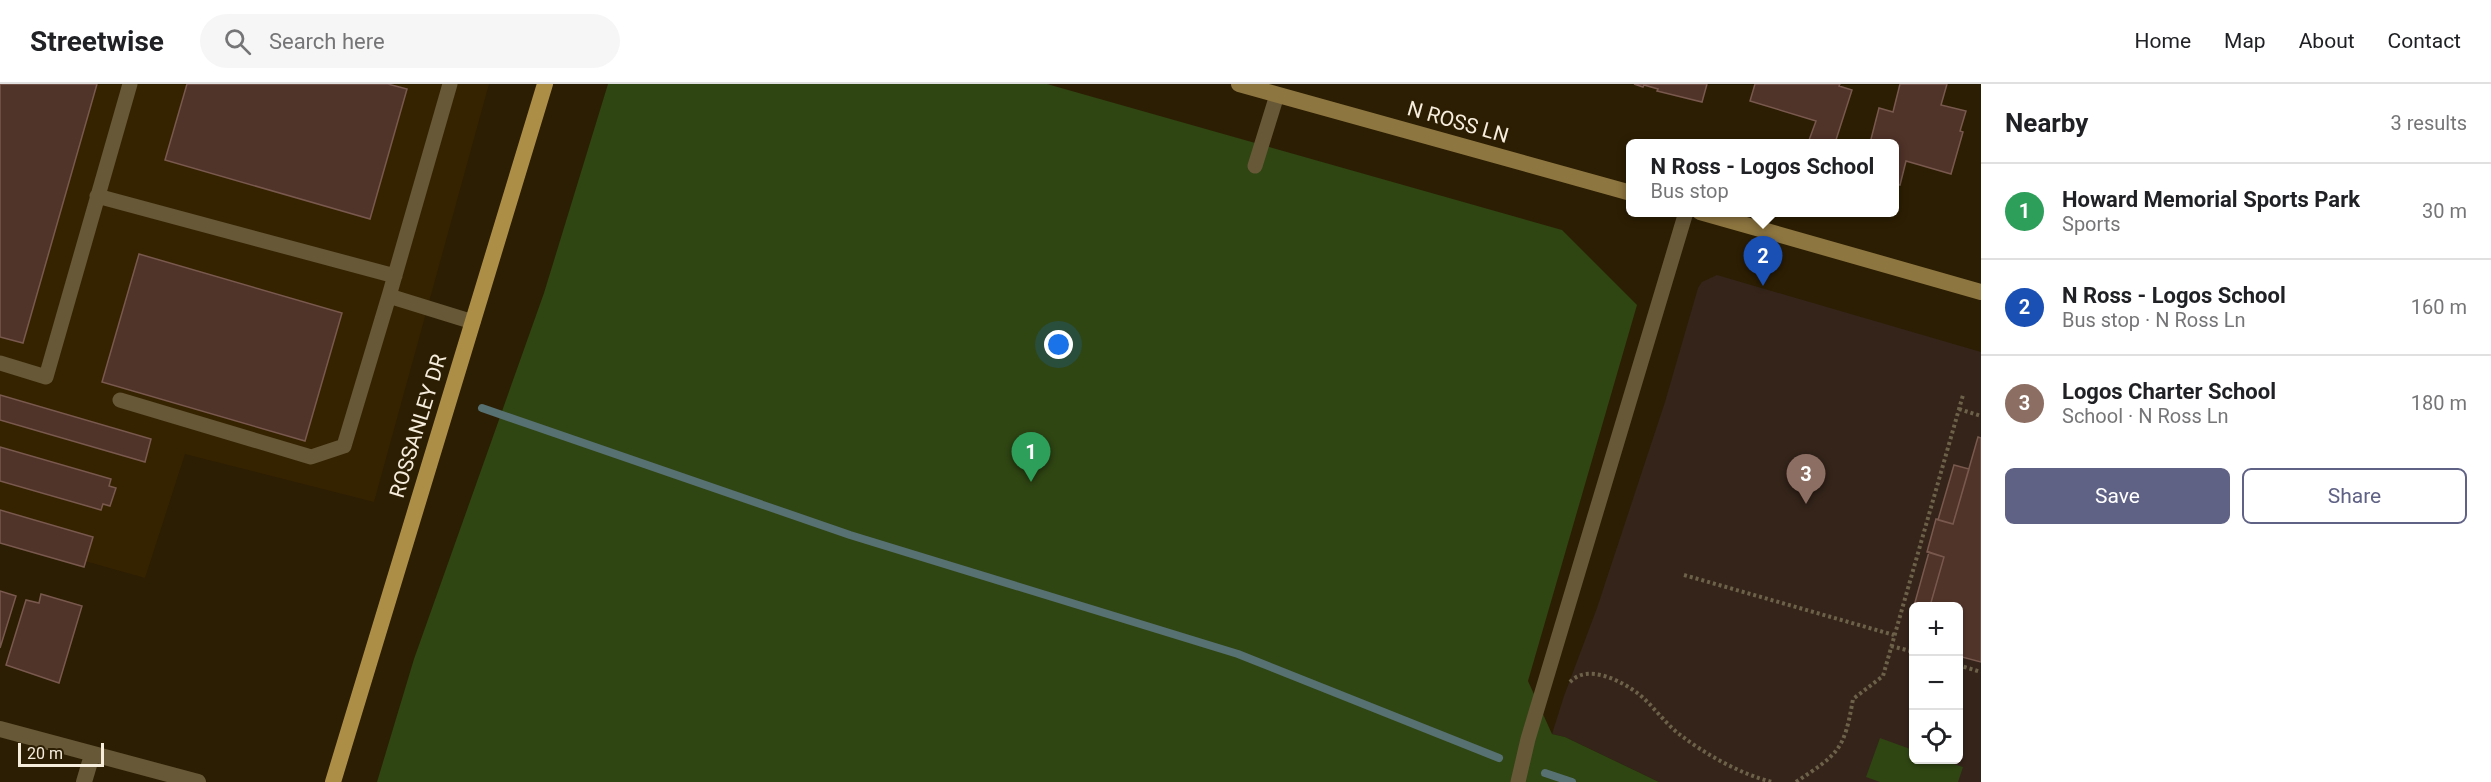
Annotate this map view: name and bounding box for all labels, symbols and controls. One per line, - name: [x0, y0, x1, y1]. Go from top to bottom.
- search box: [200, 14, 620, 68]
- text: Streetwise: [30, 25, 164, 58]
- icon: search: [221, 25, 254, 58]
- text: Search here: [269, 29, 385, 54]
- text: Home: [2135, 29, 2191, 53]
- text: Map: [2224, 29, 2266, 53]
- text: About: [2299, 29, 2355, 53]
- text: Contact: [2388, 29, 2461, 53]
- street label: N ROSS LN: [1405, 96, 1511, 148]
- text: Nearby: [2005, 108, 2088, 138]
- text: 3 results: [2391, 111, 2467, 135]
- popup: [1626, 139, 1899, 217]
- text: N Ross - Logos School: [1651, 154, 1874, 179]
- text: Bus stop: [1651, 179, 1729, 203]
- text: Howard Memorial Sports Park: [2062, 187, 2360, 212]
- text: 1: [2019, 199, 2030, 223]
- text: 30 m: [2422, 199, 2467, 223]
- text: Sports: [2062, 212, 2121, 236]
- pin: 2: [1744, 236, 1782, 286]
- text: N Ross - Logos School: [2062, 283, 2286, 308]
- text: 2: [2019, 295, 2030, 319]
- text: 160 m: [2411, 295, 2467, 319]
- text: Bus stop · N Ross Ln: [2062, 308, 2246, 332]
- your location: [1044, 330, 1073, 359]
- street label: ROSSANLEY DR: [385, 351, 451, 501]
- text: Logos Charter School: [2062, 379, 2276, 404]
- text: 3: [2019, 391, 2030, 415]
- text: 180 m: [2411, 391, 2467, 415]
- text: School · N Ross Ln: [2062, 404, 2229, 428]
- pin: 1: [1012, 432, 1050, 482]
- pin: 3: [1786, 454, 1826, 504]
- button: Save: [2005, 468, 2230, 524]
- button: Share: [2242, 468, 2467, 524]
- map controls: [1909, 602, 1963, 764]
- button: +: [1909, 602, 1963, 656]
- button: −: [1909, 656, 1963, 710]
- button: locate: [1909, 710, 1963, 764]
- scale bar: [18, 740, 104, 768]
- text: 20 m: [27, 744, 63, 763]

